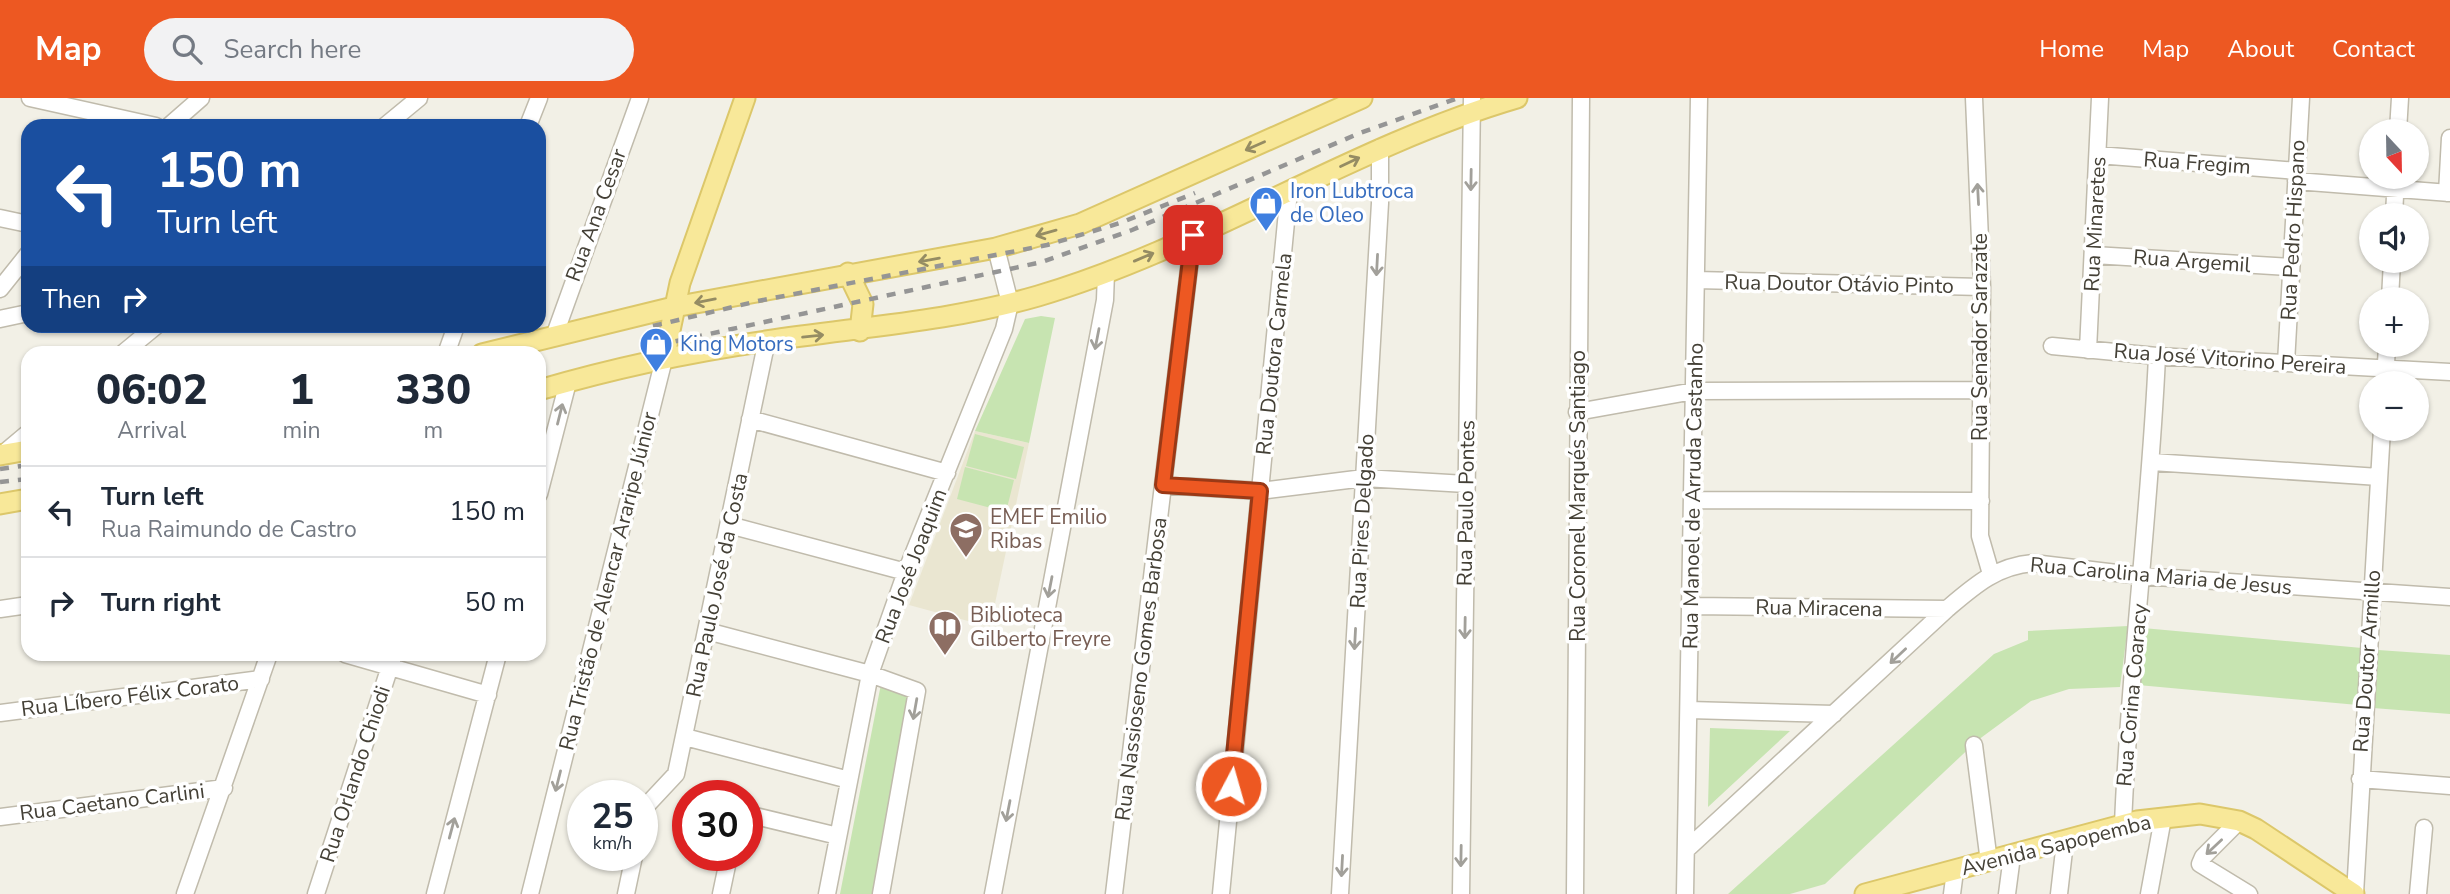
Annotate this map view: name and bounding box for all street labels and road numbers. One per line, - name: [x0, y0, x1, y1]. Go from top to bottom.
- street label: Rua Pedro Hispano: [2274, 139, 2312, 321]
- street label: Rua Ana Cesar: [559, 144, 633, 285]
- street label: Rua Fregim: [2142, 145, 2252, 181]
- street label: Rua Minaretes: [2077, 156, 2113, 292]
- street label: Rua Senador Sarazate: [1966, 233, 1994, 441]
- street label: Rua Argemil: [2132, 243, 2252, 279]
- street label: Rua Doutora Carmela: [1249, 251, 1299, 457]
- street label: Rua Doutor Otávio Pinto: [1724, 268, 1954, 300]
- street label: Rua José Vitorino Pereira: [2113, 337, 2347, 381]
- street label: Rua Manoel de Arruda Castanho: [1676, 343, 1710, 649]
- street label: Rua Coronel Marqués Santiago: [1564, 350, 1592, 642]
- street label: Rua Tristão de Alencar Araripe Júnior: [552, 408, 664, 753]
- street label: Rua Paulo Pontes: [1451, 420, 1481, 586]
- street label: Rua Pires Delgado: [1343, 433, 1381, 609]
- street label: Rua Paulo José da Costa: [680, 470, 754, 700]
- street label: Rua José Joaquim: [869, 484, 953, 648]
- street label: Rua Nassioseno Gomes Barbosa: [1108, 516, 1174, 822]
- street label: Rua Carolina Maria de Jesus: [2029, 551, 2293, 601]
- street label: Rua Doutor Armillo: [2347, 569, 2387, 753]
- street label: Rua Miracena: [1755, 593, 1883, 623]
- street label: Rua Corina Coaracy: [2110, 602, 2154, 788]
- street label: Rua Líbero Félix Corato: [20, 669, 240, 723]
- street label: Rua Orlando Chiodi: [313, 682, 397, 866]
- street label: Rua Caetano Carlini: [18, 777, 206, 827]
- street label: Avenida Sapopemba: [1958, 808, 2154, 882]

